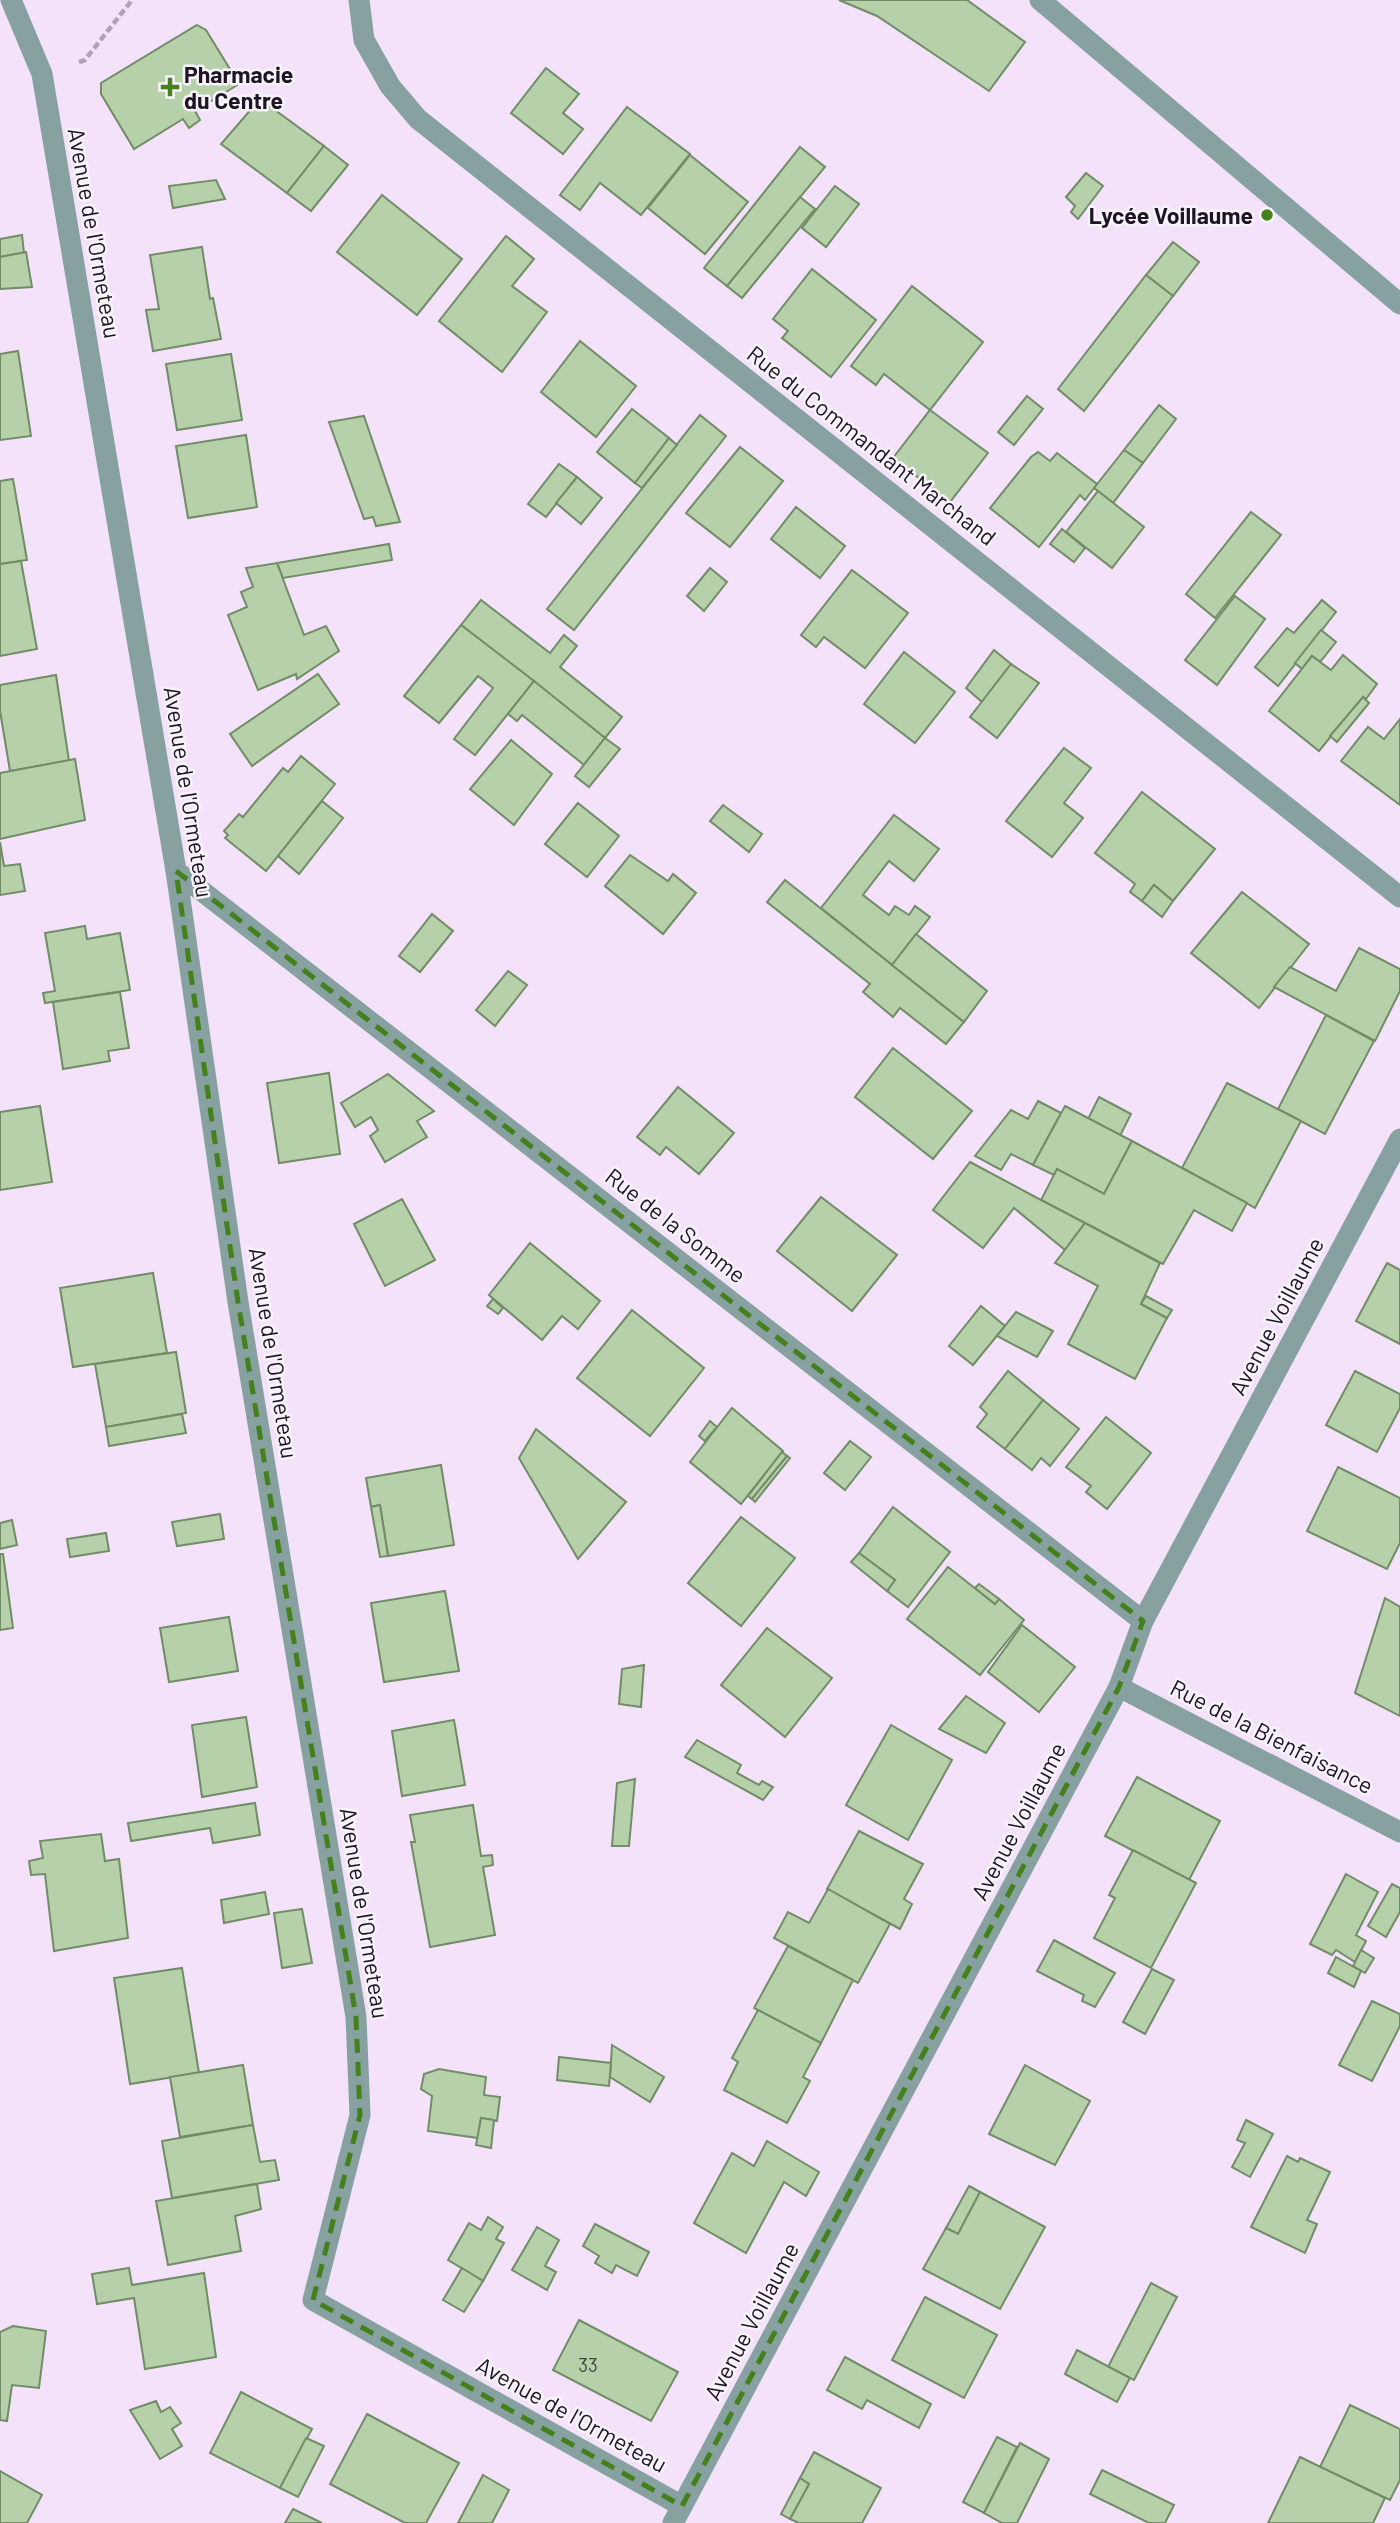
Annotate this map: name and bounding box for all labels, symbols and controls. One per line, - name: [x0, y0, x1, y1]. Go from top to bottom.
- place label: Pharmacie du Centre: [184, 60, 293, 114]
- marker: Pharmacie du Centre: [162, 79, 178, 95]
- street label: Avenue de l'Ormeteau: [63, 126, 127, 340]
- place label: Lycée Voillaume: [1089, 201, 1253, 229]
- marker: Lycée Voillaume: [1259, 207, 1275, 223]
- street label: Rue du Commandant Marchand: [742, 339, 1002, 551]
- street label: Avenue de l'Ormeteau: [158, 684, 220, 900]
- street label: Rue de la Somme: [600, 1162, 752, 1288]
- street label: Avenue Voillaume: [1223, 1232, 1329, 1400]
- street label: Avenue de l'Ormeteau: [243, 1245, 305, 1461]
- street label: Rue de la Bienfaisance: [1166, 1673, 1378, 1799]
- street label: Avenue Voillaume: [965, 1737, 1071, 1905]
- street label: Avenue de l'Ormeteau: [334, 1805, 396, 2021]
- street label: Avenue Voillaume: [698, 2237, 804, 2405]
- street label: Avenue de l'Ormeteau: [472, 2350, 672, 2478]
- house number: 33: [578, 2353, 598, 2376]

